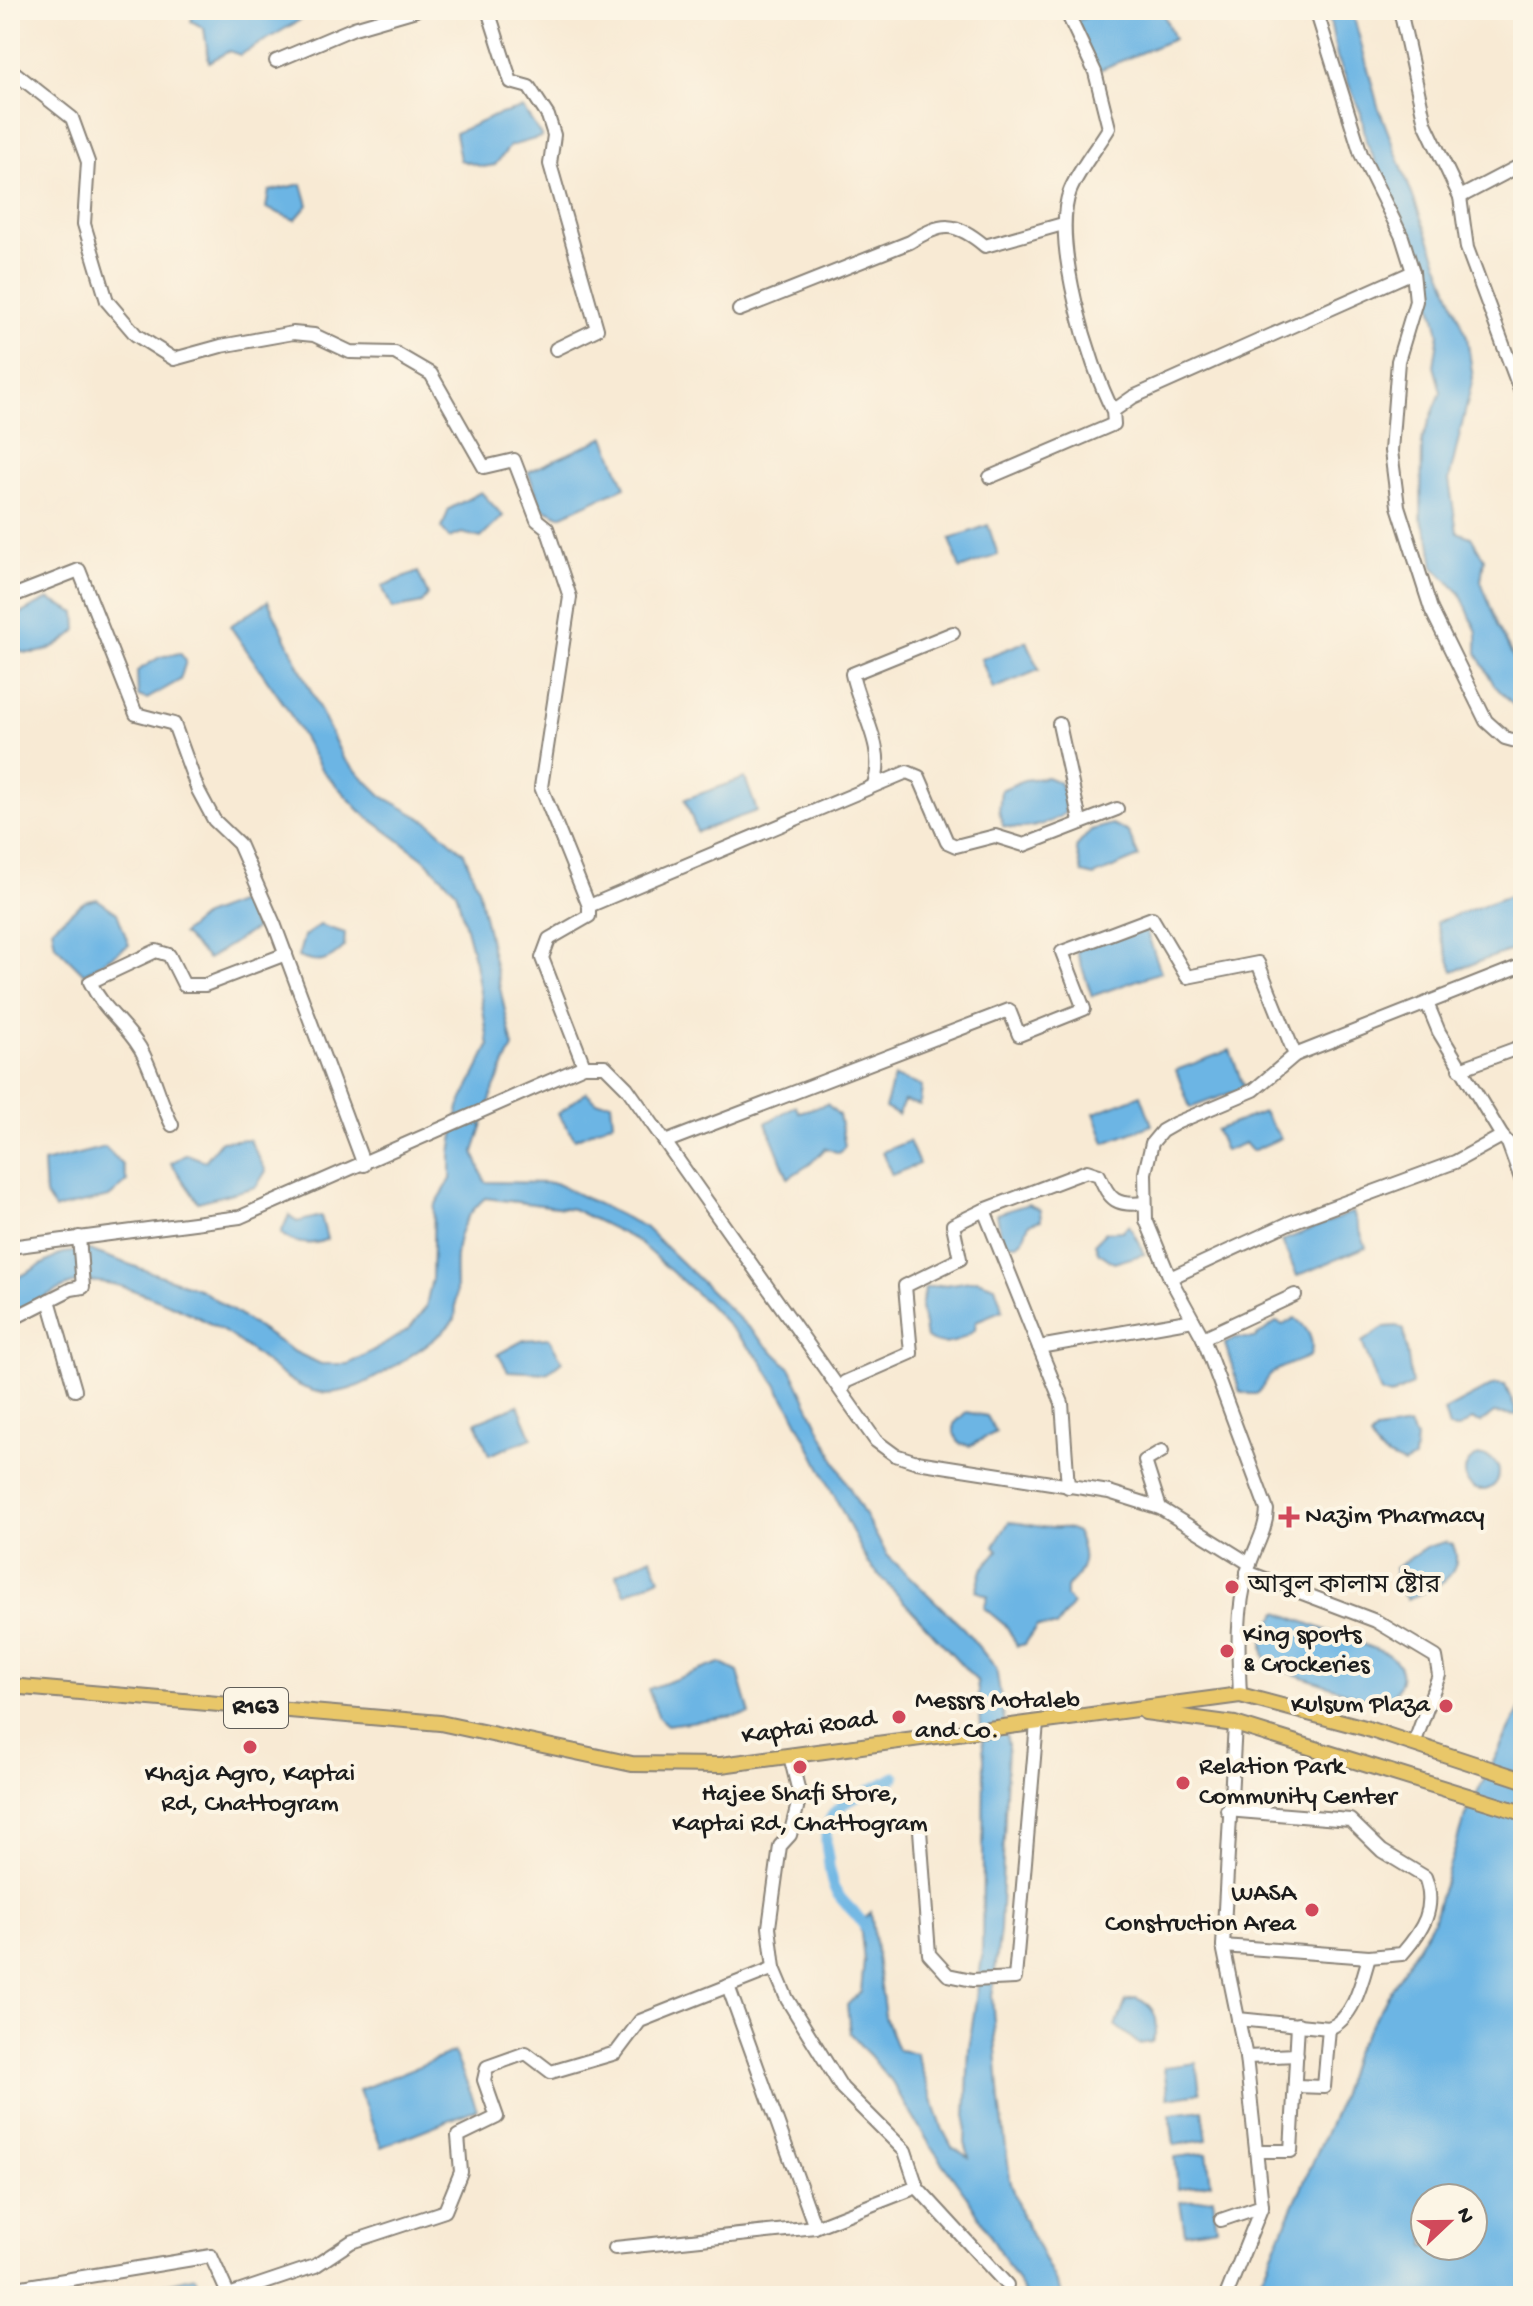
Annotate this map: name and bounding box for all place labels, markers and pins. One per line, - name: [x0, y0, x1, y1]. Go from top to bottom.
- place label: Nazim Pharmacy: [1305, 1502, 1485, 1533]
- marker: Nazim Pharmacy: [1280, 1508, 1298, 1526]
- place label: আবুল কালাম ষ্টোর: [1247, 1569, 1441, 1603]
- marker: আবুল কালাম ষ্টোর: [1223, 1578, 1241, 1596]
- place label: King sports & Crockeries: [1243, 1621, 1371, 1682]
- marker: King sports & Crockeries: [1218, 1642, 1236, 1660]
- place label: Messrs Motaleb and Co.: [915, 1687, 1080, 1748]
- place label: Kulsum Plaza: [1291, 1691, 1432, 1722]
- marker: Kulsum Plaza: [1437, 1697, 1455, 1715]
- marker: Messrs Motaleb and Co.: [890, 1708, 908, 1726]
- marker: Khaja Agro, Kaptai Rd, Chattogram: [241, 1738, 259, 1756]
- place label: Relation Park Community Center: [1199, 1753, 1399, 1814]
- marker: Hajee Shafi Store, Kaptai Rd, Chattogram: [791, 1758, 809, 1776]
- place label: Khaja Agro, Kaptai Rd, Chattogram: [145, 1760, 355, 1821]
- marker: Relation Park Community Center: [1174, 1774, 1192, 1792]
- place label: Hajee Shafi Store, Kaptai Rd, Chattogram: [672, 1780, 928, 1841]
- place label: WASA Construction Area: [1105, 1880, 1298, 1941]
- marker: WASA Construction Area: [1303, 1901, 1321, 1919]

